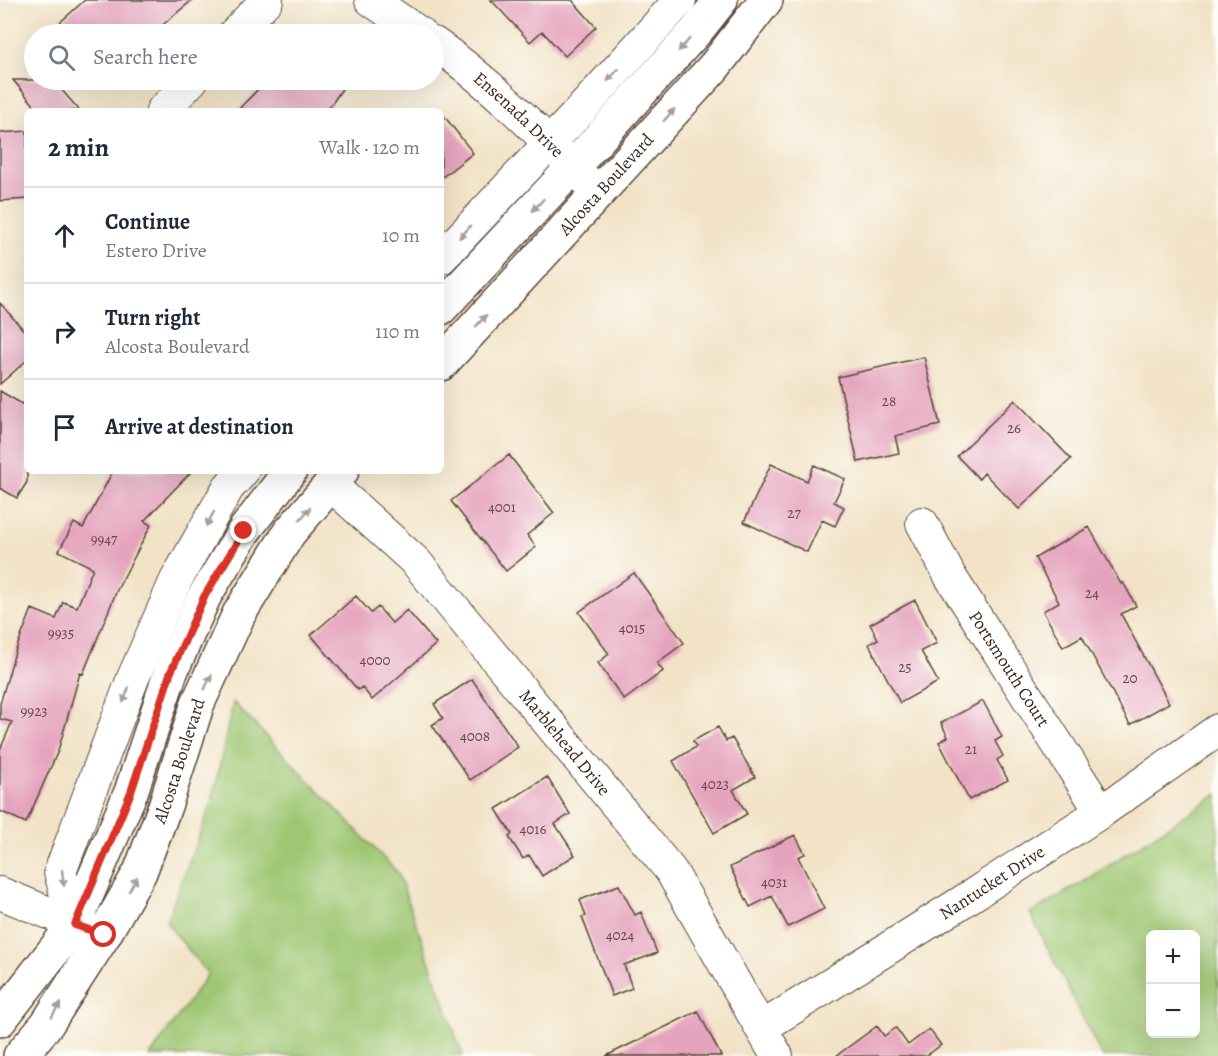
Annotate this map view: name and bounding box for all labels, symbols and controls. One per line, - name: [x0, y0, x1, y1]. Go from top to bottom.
- search box: [24, 24, 444, 90]
- one-way arrow: [678, 37, 691, 52]
- icon: search: [45, 41, 78, 74]
- text: Search here: [93, 42, 198, 72]
- street label: Ensenada Drive: [468, 66, 569, 163]
- one-way arrow: [606, 67, 620, 82]
- one-way arrow: [662, 109, 676, 123]
- street label: Alcosta Boulevard: [552, 128, 659, 241]
- text: 2 min: [48, 130, 109, 165]
- text: Walk · 120 m: [319, 134, 420, 161]
- one-way arrow: [531, 197, 545, 212]
- text: Continue: [105, 207, 190, 237]
- icon: ahead: [48, 219, 81, 252]
- text: 10 m: [382, 222, 420, 249]
- one-way arrow: [459, 225, 473, 239]
- text: Estero Drive: [105, 237, 207, 264]
- text: Turn right: [105, 303, 201, 333]
- one-way arrow: [474, 313, 488, 328]
- icon: right: [48, 315, 81, 348]
- text: 110 m: [375, 318, 420, 345]
- text: Alcosta Boulevard: [105, 333, 250, 360]
- house number: 28: [882, 391, 896, 411]
- icon: arrive: [48, 411, 81, 444]
- text: Arrive at destination: [105, 412, 294, 442]
- house number: 26: [1007, 418, 1021, 438]
- house number: 4001: [488, 497, 516, 517]
- house number: 27: [787, 503, 801, 523]
- one-way arrow: [298, 507, 311, 522]
- one-way arrow: [205, 511, 215, 528]
- route end: [230, 517, 256, 543]
- house number: 9947: [91, 529, 118, 549]
- house number: 24: [1085, 583, 1099, 603]
- street label: Portsmouth Court: [963, 606, 1055, 731]
- house number: 4015: [619, 618, 645, 638]
- house number: 9935: [48, 623, 74, 643]
- house number: 4000: [360, 650, 390, 670]
- house number: 25: [898, 657, 912, 677]
- house number: 20: [1122, 668, 1138, 688]
- one-way arrow: [203, 673, 212, 690]
- street label: Marblehead Drive: [514, 684, 616, 801]
- one-way arrow: [121, 686, 131, 704]
- street label: Alcosta Boulevard: [147, 695, 211, 828]
- house number: 9923: [20, 701, 48, 721]
- house number: 4008: [460, 726, 490, 746]
- house number: 21: [965, 739, 977, 759]
- house number: 4023: [701, 774, 729, 794]
- house number: 4016: [520, 819, 546, 839]
- street label: Nantucket Drive: [935, 840, 1049, 925]
- one-way arrow: [58, 869, 68, 888]
- house number: 4031: [761, 872, 787, 892]
- one-way arrow: [128, 875, 138, 892]
- route start: [90, 921, 116, 947]
- house number: 4024: [606, 925, 635, 945]
- map controls: [1146, 930, 1200, 1038]
- button: +: [1146, 930, 1200, 984]
- button: −: [1146, 984, 1200, 1038]
- one-way arrow: [50, 1002, 61, 1018]

